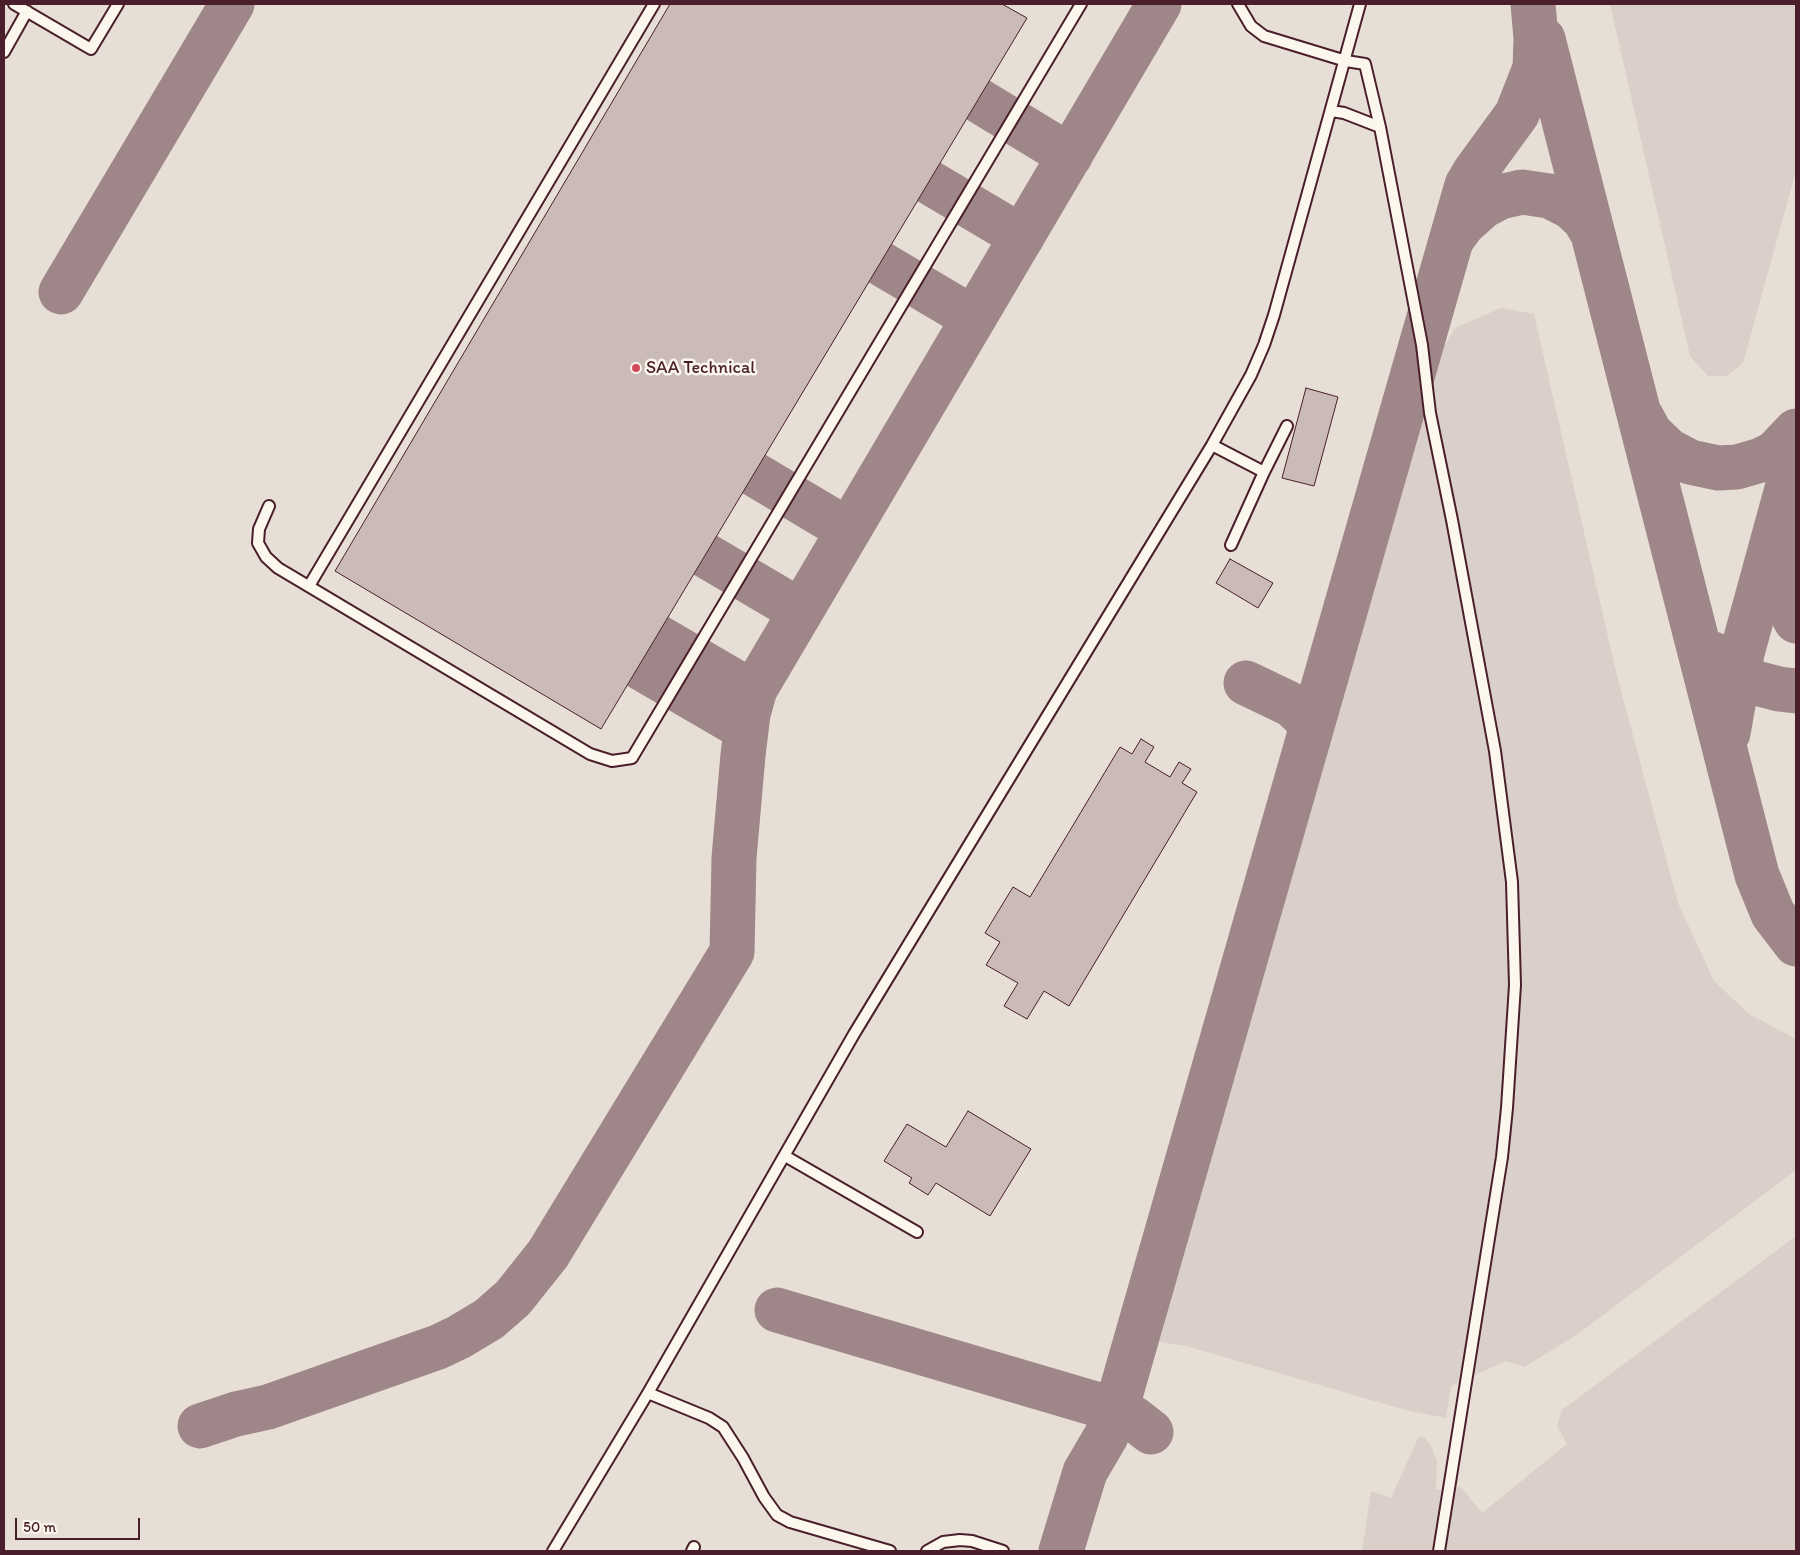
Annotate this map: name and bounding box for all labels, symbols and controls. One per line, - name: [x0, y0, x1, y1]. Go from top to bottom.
- place label: SAA Technical: [646, 357, 755, 379]
- marker: SAA Technical: [630, 362, 642, 374]
- scale bar: [18, 1508, 142, 1540]
- text: 50 m: [23, 1518, 56, 1536]

